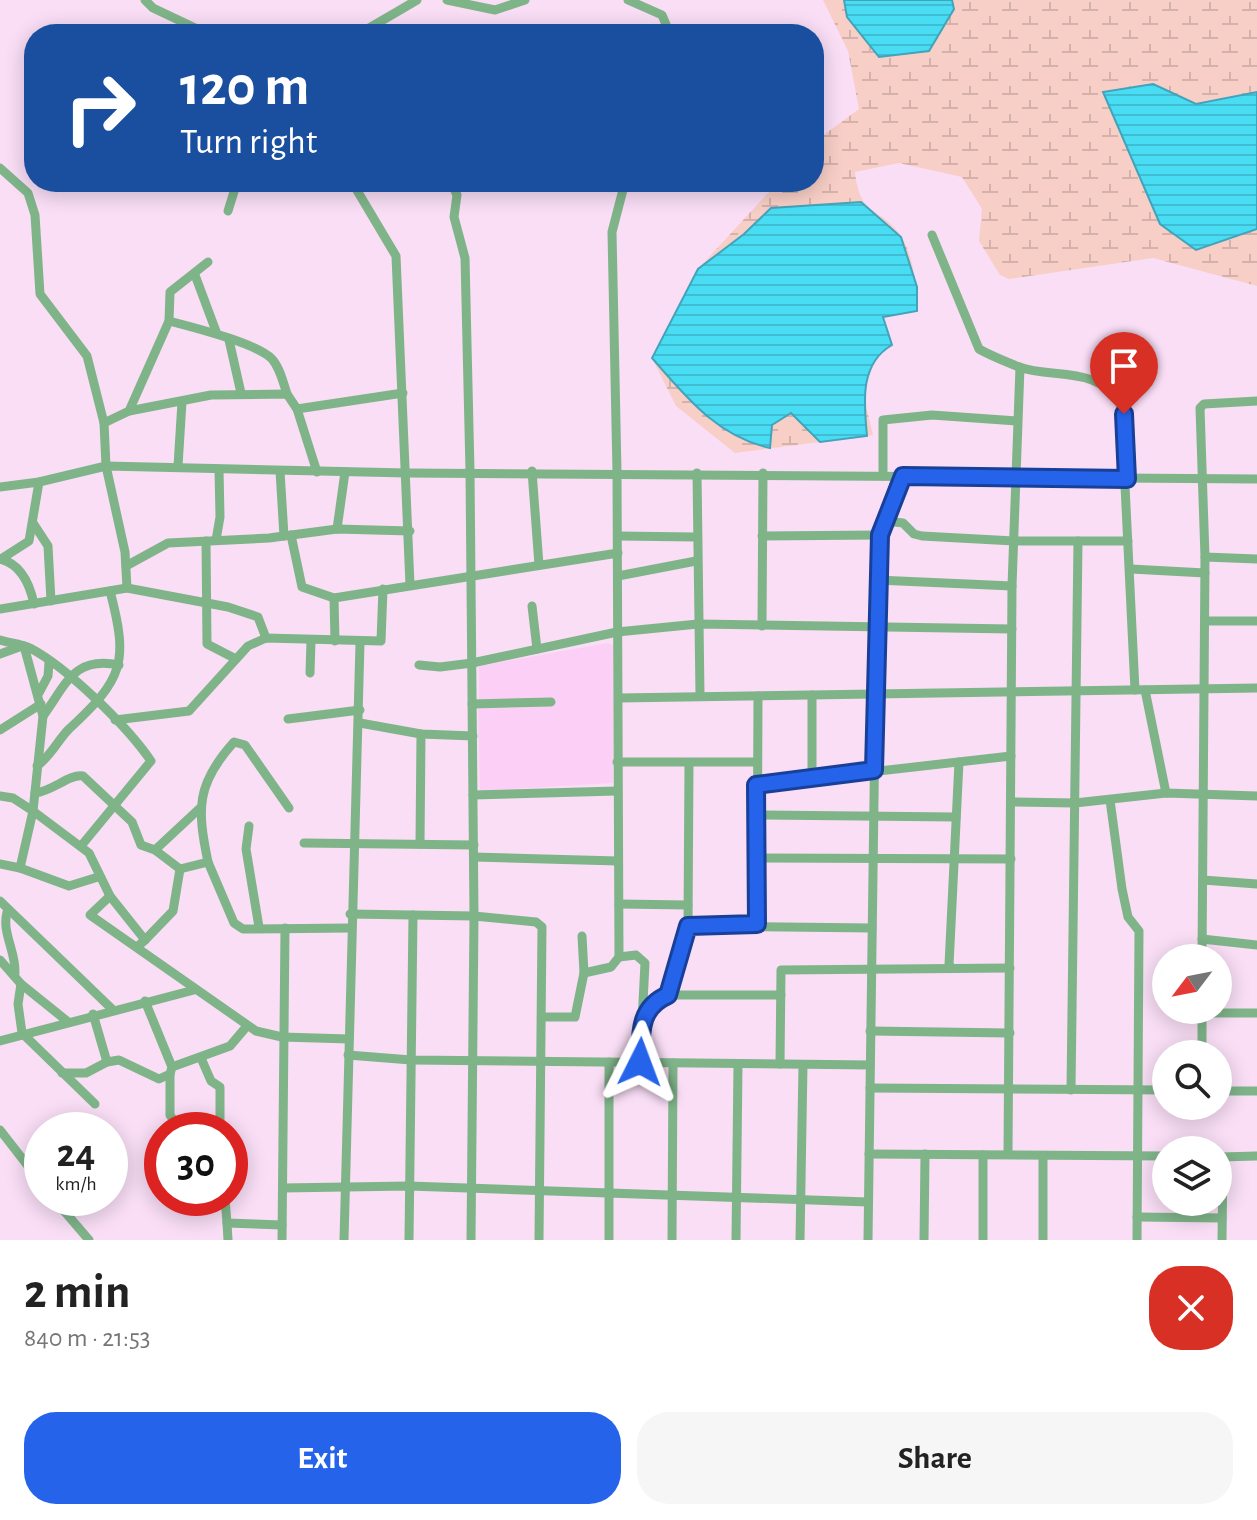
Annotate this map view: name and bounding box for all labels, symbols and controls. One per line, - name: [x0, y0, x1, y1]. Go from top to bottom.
- icon: right: [48, 56, 152, 160]
- text: 120 m: [180, 59, 309, 115]
- text: Turn right: [180, 124, 317, 160]
- pin: [1090, 332, 1158, 414]
- icon: arrive: [1102, 344, 1146, 388]
- north arrow: [1152, 944, 1232, 1024]
- map controls: [1152, 944, 1232, 1216]
- position arrow: [598, 1020, 682, 1104]
- button: search: [1152, 1040, 1232, 1120]
- speed limit sign: 30: [144, 1112, 248, 1216]
- text: 24: [57, 1134, 95, 1174]
- button: layers: [1152, 1136, 1232, 1216]
- text: km/h: [55, 1174, 97, 1194]
- button: close: [1149, 1266, 1233, 1350]
- text: 2 min: [24, 1269, 131, 1317]
- text: 840 m · 21:53: [24, 1325, 151, 1351]
- button: Exit: [24, 1412, 621, 1504]
- button: Share: [637, 1412, 1233, 1504]

